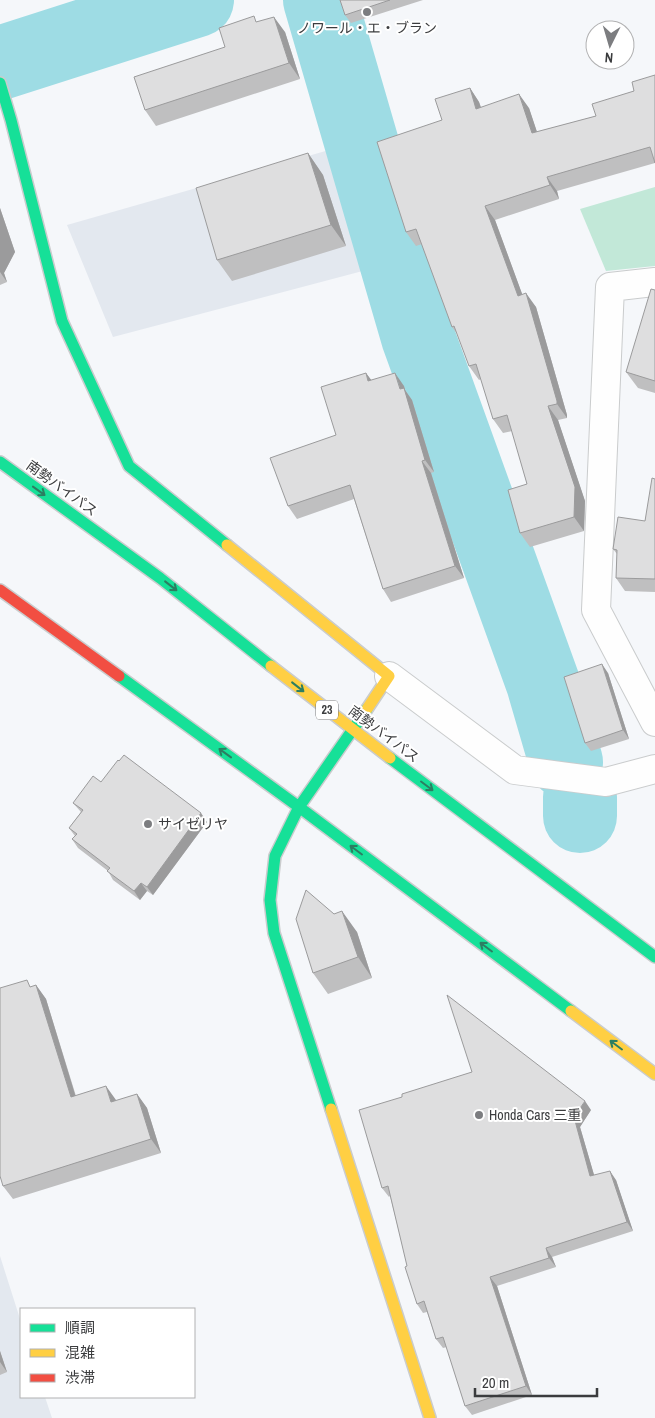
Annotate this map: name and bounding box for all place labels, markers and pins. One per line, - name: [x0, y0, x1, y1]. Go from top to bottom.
- marker: ノワール・エ・ブラン: [361, 6, 373, 18]
- place label: ノワール・エ・ブラン: [297, 19, 437, 37]
- place label: サイゼリヤ: [158, 815, 228, 833]
- marker: サイゼリヤ: [142, 818, 154, 830]
- place label: Honda Cars 三重: [489, 1106, 581, 1124]
- marker: Honda Cars 三重: [473, 1109, 485, 1121]

